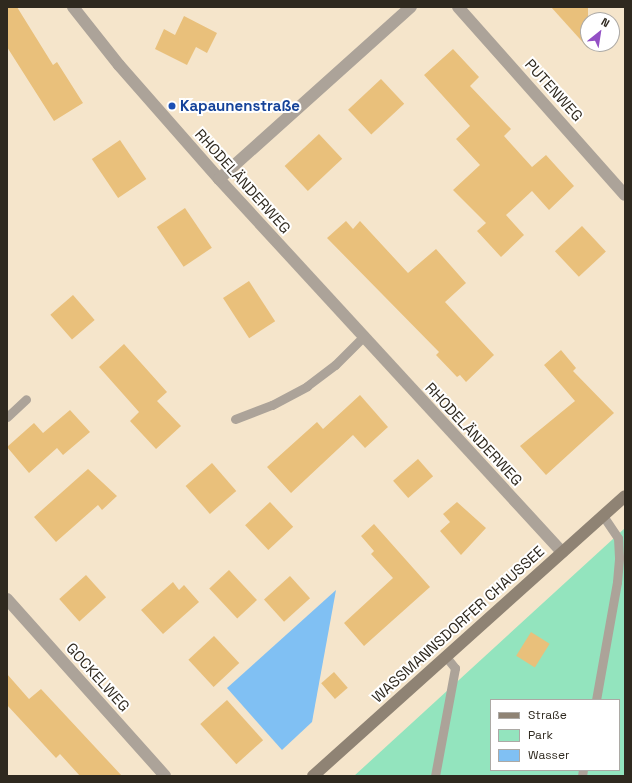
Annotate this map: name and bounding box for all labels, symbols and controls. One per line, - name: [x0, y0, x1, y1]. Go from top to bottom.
- north arrow: [580, 12, 620, 52]
- text: N: [599, 15, 612, 30]
- street label: PUTENWEG: [521, 55, 587, 125]
- place label: Kapaunenstraße: [180, 97, 300, 115]
- marker: Kapaunenstraße: [167, 101, 177, 111]
- street label: RHODELÄNDERWEG: [191, 125, 295, 237]
- street label: RHODELÄNDERWEG: [422, 379, 526, 489]
- street label: WASSMANNSDORFER CHAUSSEE: [368, 542, 548, 706]
- street label: GOCKELWEG: [62, 639, 134, 715]
- legend: [490, 699, 620, 771]
- text: Straße: [528, 707, 567, 723]
- text: Park: [528, 727, 553, 743]
- text: Wasser: [528, 747, 570, 763]

